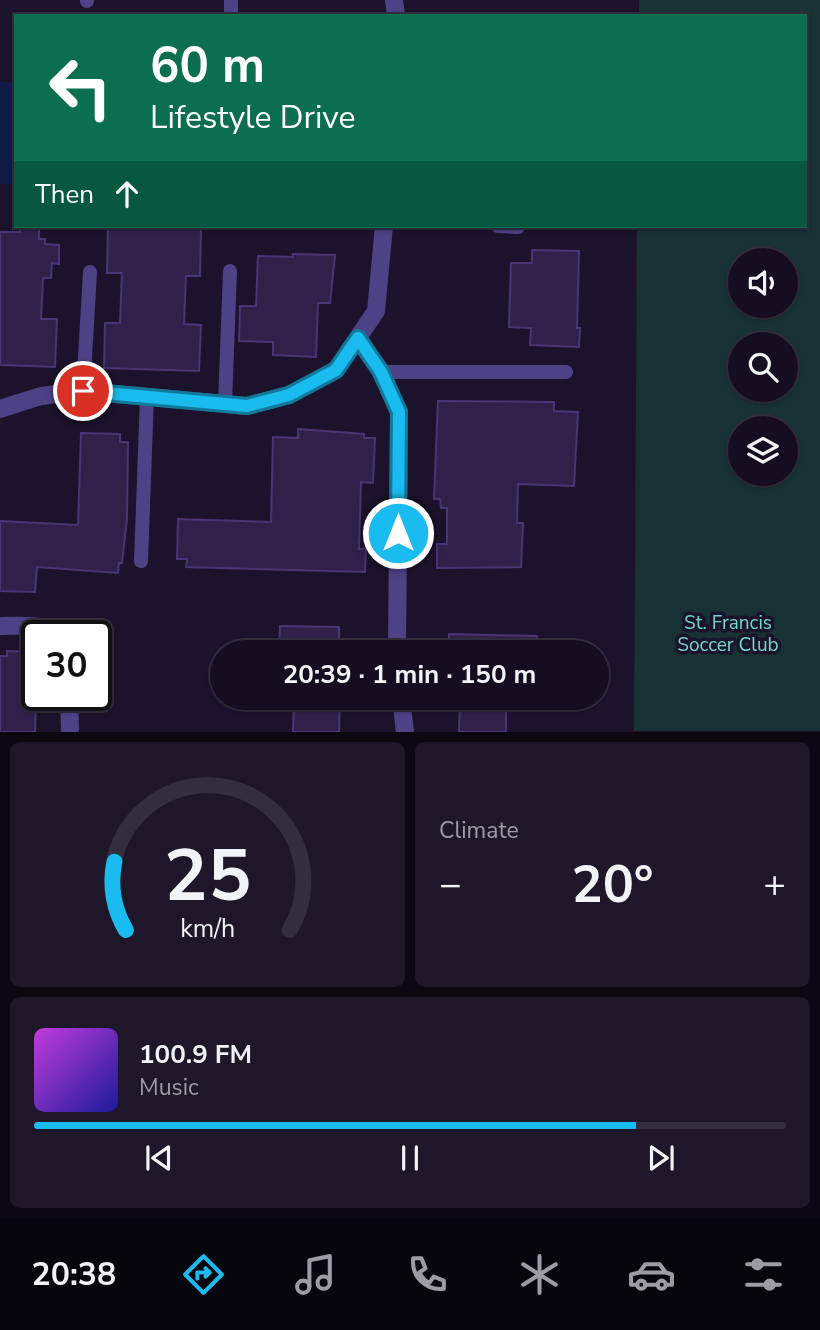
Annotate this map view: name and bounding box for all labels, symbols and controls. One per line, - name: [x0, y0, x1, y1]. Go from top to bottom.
- text: 60 m: [150, 32, 265, 99]
- icon: left: [35, 42, 126, 133]
- text: Lifestyle Drive: [150, 96, 356, 139]
- icon: ahead: [108, 175, 146, 213]
- text: Then: [35, 177, 94, 212]
- map controls: [728, 248, 798, 486]
- button: sound: [728, 248, 798, 318]
- button: search: [728, 332, 798, 402]
- pin: [53, 361, 113, 421]
- icon: arrive: [64, 372, 102, 410]
- button: layers: [728, 416, 798, 486]
- position arrow: [361, 496, 435, 570]
- park label: St. Francis Soccer Club: [677, 610, 779, 658]
- speed limit sign: 30: [21, 620, 112, 711]
- text: 20:39 · 1 min · 150 m: [283, 657, 536, 692]
- text: Climate: [439, 815, 519, 846]
- text: 25: [164, 827, 251, 927]
- text: 20°: [571, 849, 654, 920]
- text: −: [439, 859, 462, 910]
- text: +: [763, 859, 786, 910]
- text: km/h: [180, 912, 235, 946]
- text: 100.9 FM: [139, 1037, 252, 1072]
- text: Music: [139, 1072, 199, 1103]
- icon: previous: [140, 1139, 178, 1177]
- icon: pause: [391, 1139, 429, 1177]
- icon: next: [642, 1139, 680, 1177]
- icon: directions: [179, 1250, 228, 1299]
- icon: music: [291, 1250, 340, 1299]
- icon: phone: [403, 1250, 452, 1299]
- icon: climate: [515, 1250, 564, 1299]
- icon: car: [627, 1250, 676, 1299]
- icon: filters: [739, 1250, 788, 1299]
- text: 20:38: [32, 1253, 116, 1296]

